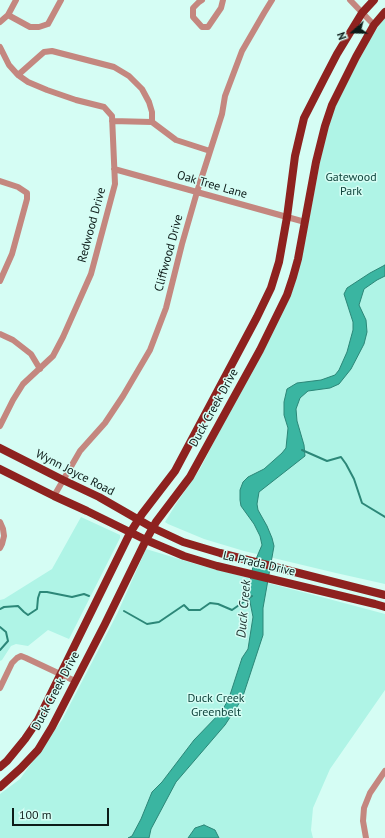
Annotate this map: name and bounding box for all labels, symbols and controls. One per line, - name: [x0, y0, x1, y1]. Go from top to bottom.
- north arrow: [333, 12, 373, 52]
- text: N: [334, 30, 350, 42]
- street label: Oak Tree Lane: [175, 168, 249, 202]
- park label: Gatewood Park: [325, 171, 377, 199]
- street label: Redwood Drive: [75, 186, 109, 264]
- street label: Cliffwood Drive: [152, 213, 186, 293]
- street label: Duck Creek Drive: [187, 366, 241, 450]
- street label: Wynn Joyce Road: [33, 447, 117, 499]
- street label: La Prada Drive: [221, 549, 297, 579]
- water label: Duck Creek: [234, 579, 254, 639]
- street label: Duck Creek Drive: [29, 649, 83, 733]
- park label: Duck Creek Greenbelt: [187, 692, 245, 720]
- scale bar: [14, 800, 111, 826]
- text: 100 m: [19, 807, 52, 822]

